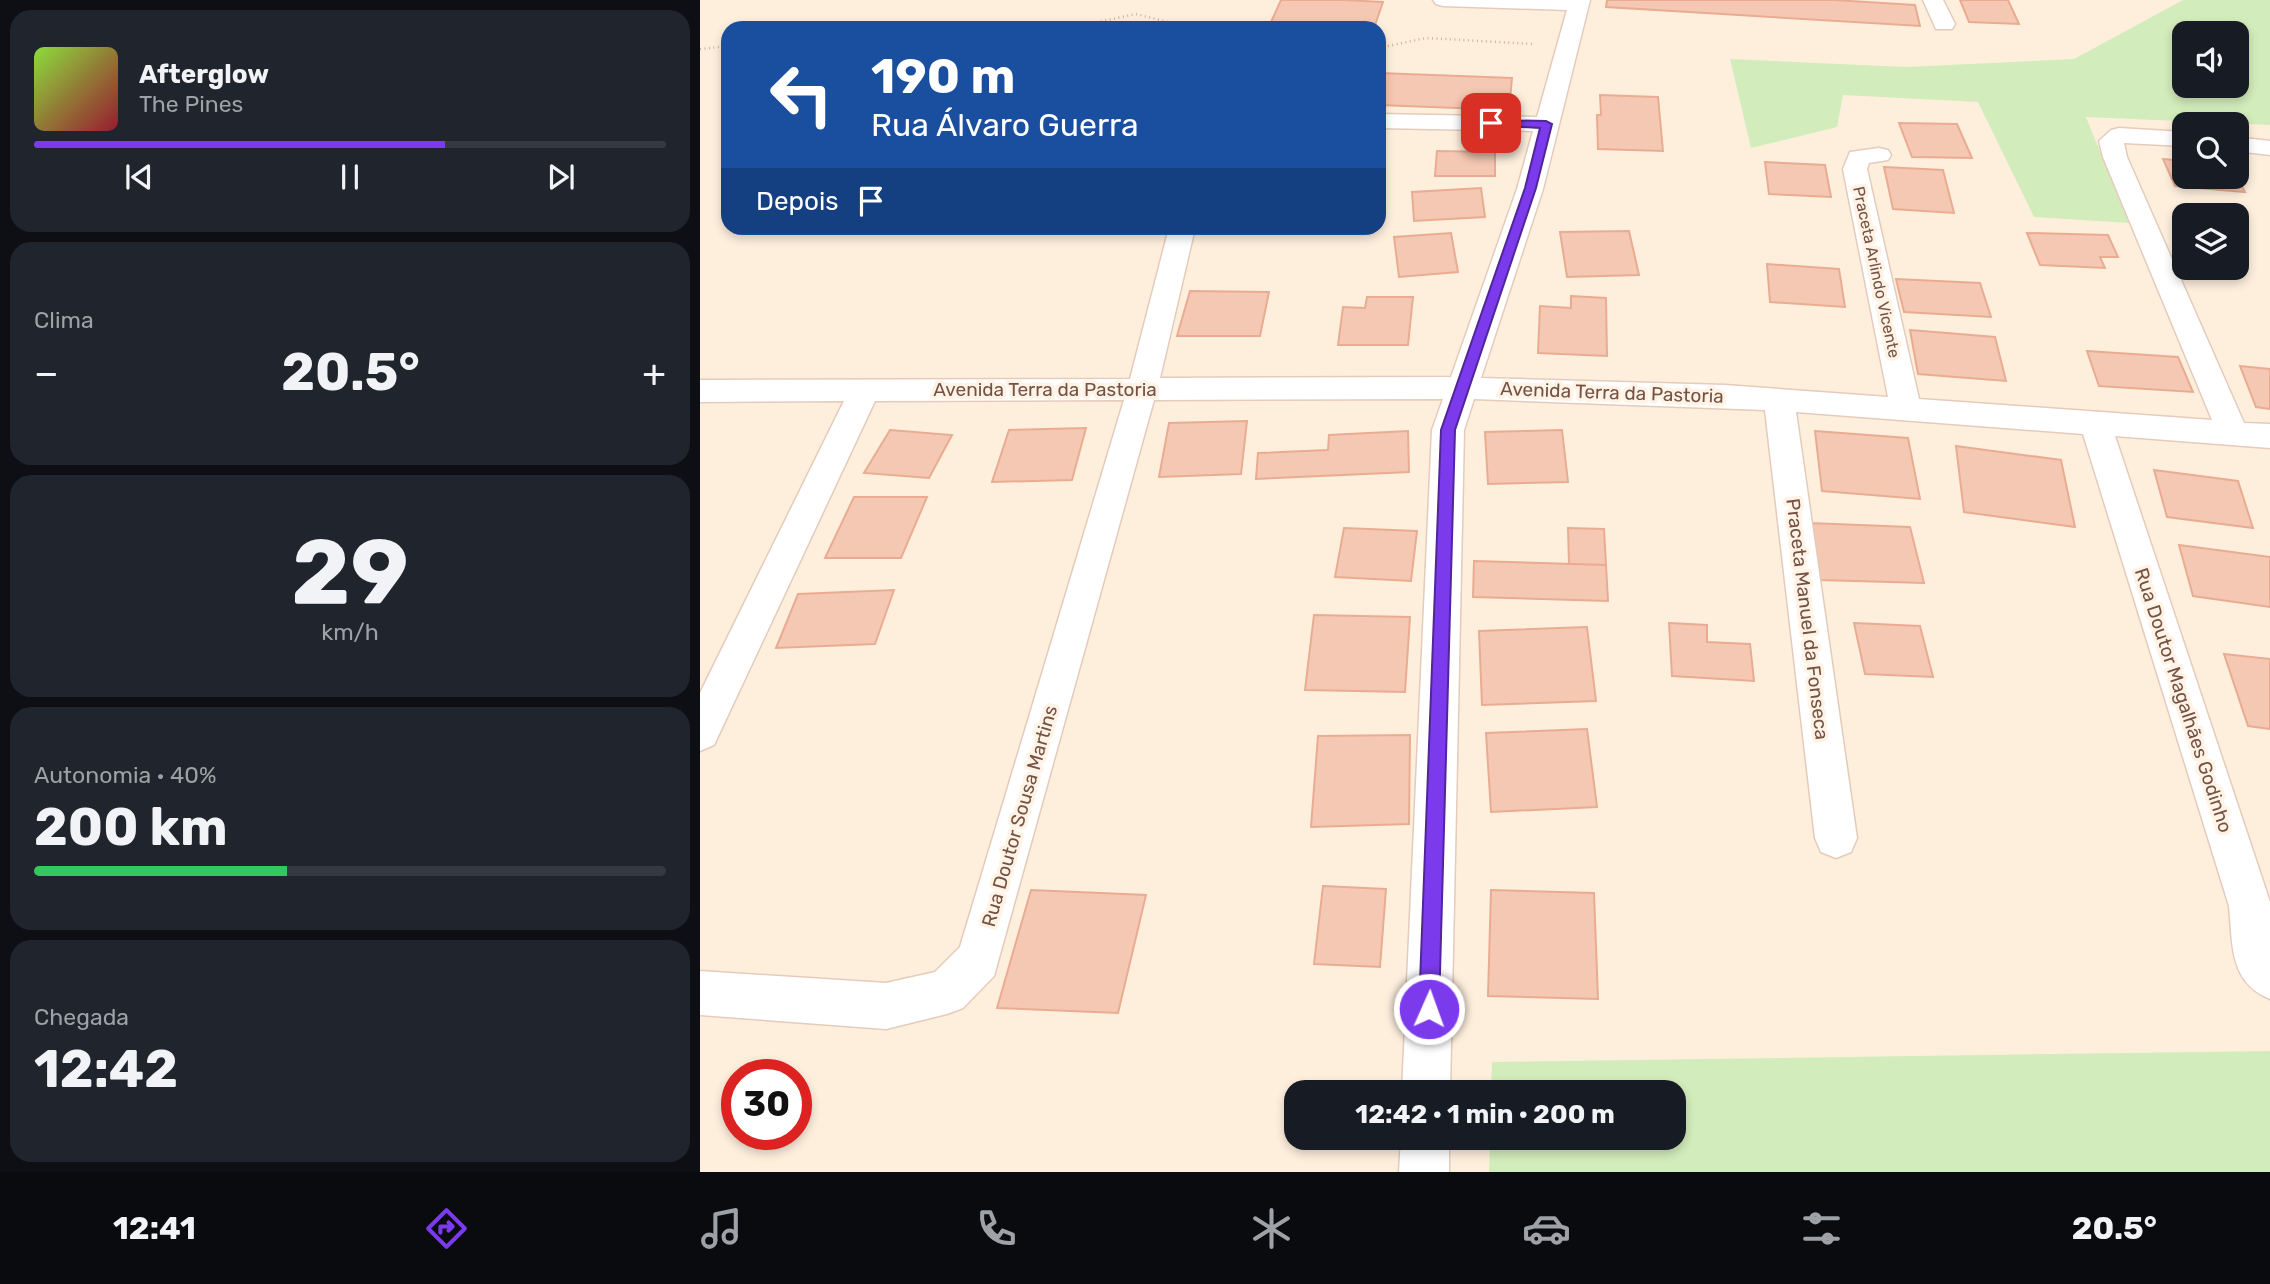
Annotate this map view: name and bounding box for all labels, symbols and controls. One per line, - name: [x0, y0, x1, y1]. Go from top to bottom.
- map controls: [2172, 21, 2249, 280]
- button: sound: [2172, 21, 2249, 98]
- text: 190 m: [871, 47, 1015, 105]
- icon: left: [756, 49, 847, 140]
- text: Afterglow: [139, 59, 269, 90]
- text: The Pines: [139, 90, 243, 118]
- pin: [1461, 93, 1521, 153]
- icon: arrive: [1472, 104, 1510, 142]
- text: Rua Álvaro Guerra: [871, 106, 1139, 144]
- button: search: [2172, 112, 2249, 189]
- icon: previous: [120, 158, 158, 196]
- icon: pause: [331, 158, 369, 196]
- icon: next: [542, 158, 580, 196]
- icon: arrive: [852, 182, 890, 220]
- street label: Praceta Arlindo Vicente: [1849, 185, 1904, 360]
- text: Depois: [756, 186, 838, 217]
- button: layers: [2172, 203, 2249, 280]
- text: Clima: [34, 306, 94, 334]
- text: 20.5°: [281, 341, 420, 403]
- text: −: [34, 350, 59, 396]
- text: +: [642, 350, 666, 396]
- street label: Avenida Terra da Pastoria: [1500, 377, 1724, 408]
- street label: Avenida Terra da Pastoria: [933, 378, 1157, 401]
- street label: Praceta Manuel da Fonseca: [1781, 497, 1834, 741]
- text: 29: [291, 518, 409, 626]
- street label: Rua Doutor Magalhães Godinho: [2130, 565, 2237, 835]
- text: km/h: [321, 618, 379, 646]
- street label: Rua Doutor Sousa Martins: [977, 703, 1062, 929]
- text: Autonomia · 40%: [34, 761, 216, 789]
- text: 200 km: [34, 796, 228, 858]
- position arrow: [1392, 972, 1466, 1046]
- text: Chegada: [34, 1003, 129, 1031]
- text: 12:42: [34, 1038, 178, 1100]
- speed limit sign: 30: [721, 1059, 812, 1150]
- text: 12:42 · 1 min · 200 m: [1355, 1099, 1615, 1130]
- icon: directions: [422, 1204, 471, 1253]
- icon: music: [697, 1204, 746, 1253]
- icon: phone: [972, 1204, 1021, 1253]
- icon: climate: [1247, 1204, 1296, 1253]
- icon: car: [1522, 1204, 1571, 1253]
- icon: filters: [1797, 1204, 1846, 1253]
- text: 12:41: [113, 1209, 196, 1247]
- text: 20.5°: [2072, 1209, 2157, 1247]

